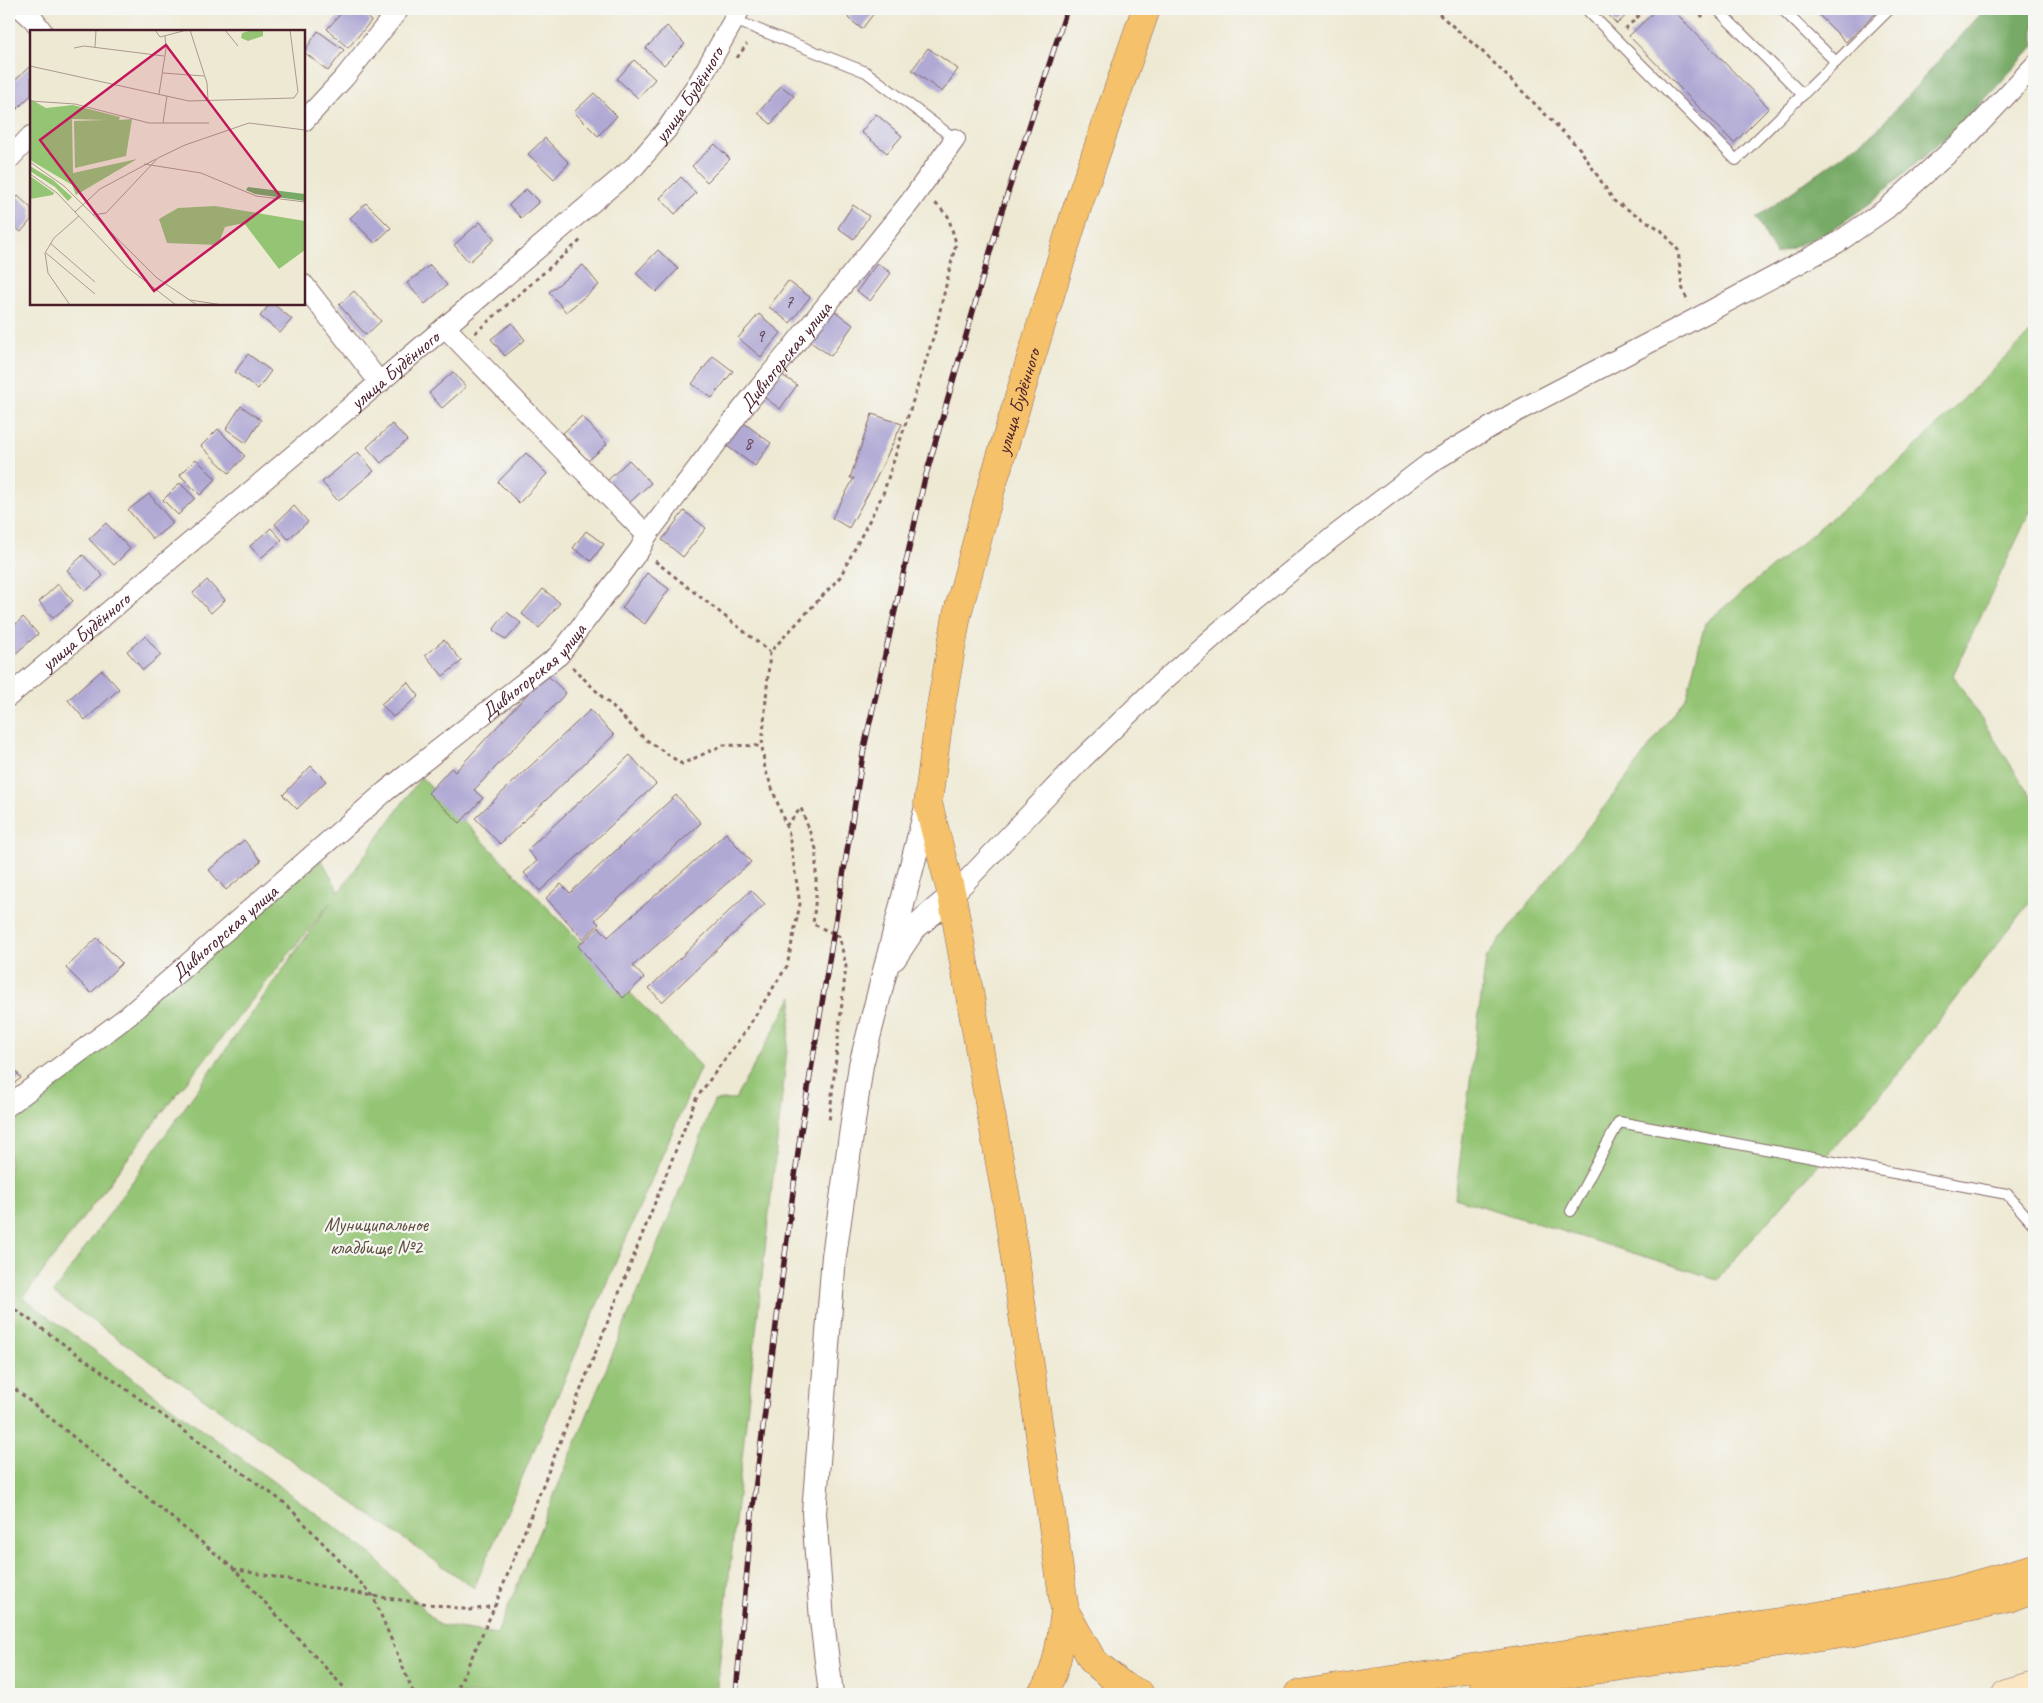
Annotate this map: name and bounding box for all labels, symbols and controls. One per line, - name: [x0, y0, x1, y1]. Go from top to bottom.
- inset map: [30, 30, 305, 305]
- street label: улица Будённого: [648, 41, 730, 148]
- house number: 7: [785, 291, 794, 313]
- street label: Дивногорская улица: [733, 295, 838, 416]
- street label: улица Будённого: [344, 324, 446, 415]
- house number: 9: [756, 325, 766, 347]
- street label: улица Будённого: [990, 344, 1046, 458]
- house number: 8: [744, 432, 754, 454]
- street label: улица Будённого: [35, 585, 136, 677]
- street label: Дивногорская улица: [475, 617, 592, 725]
- street label: Дивногорская улица: [165, 878, 284, 986]
- park label: Муниципальное кладбище №2: [324, 1212, 429, 1260]

